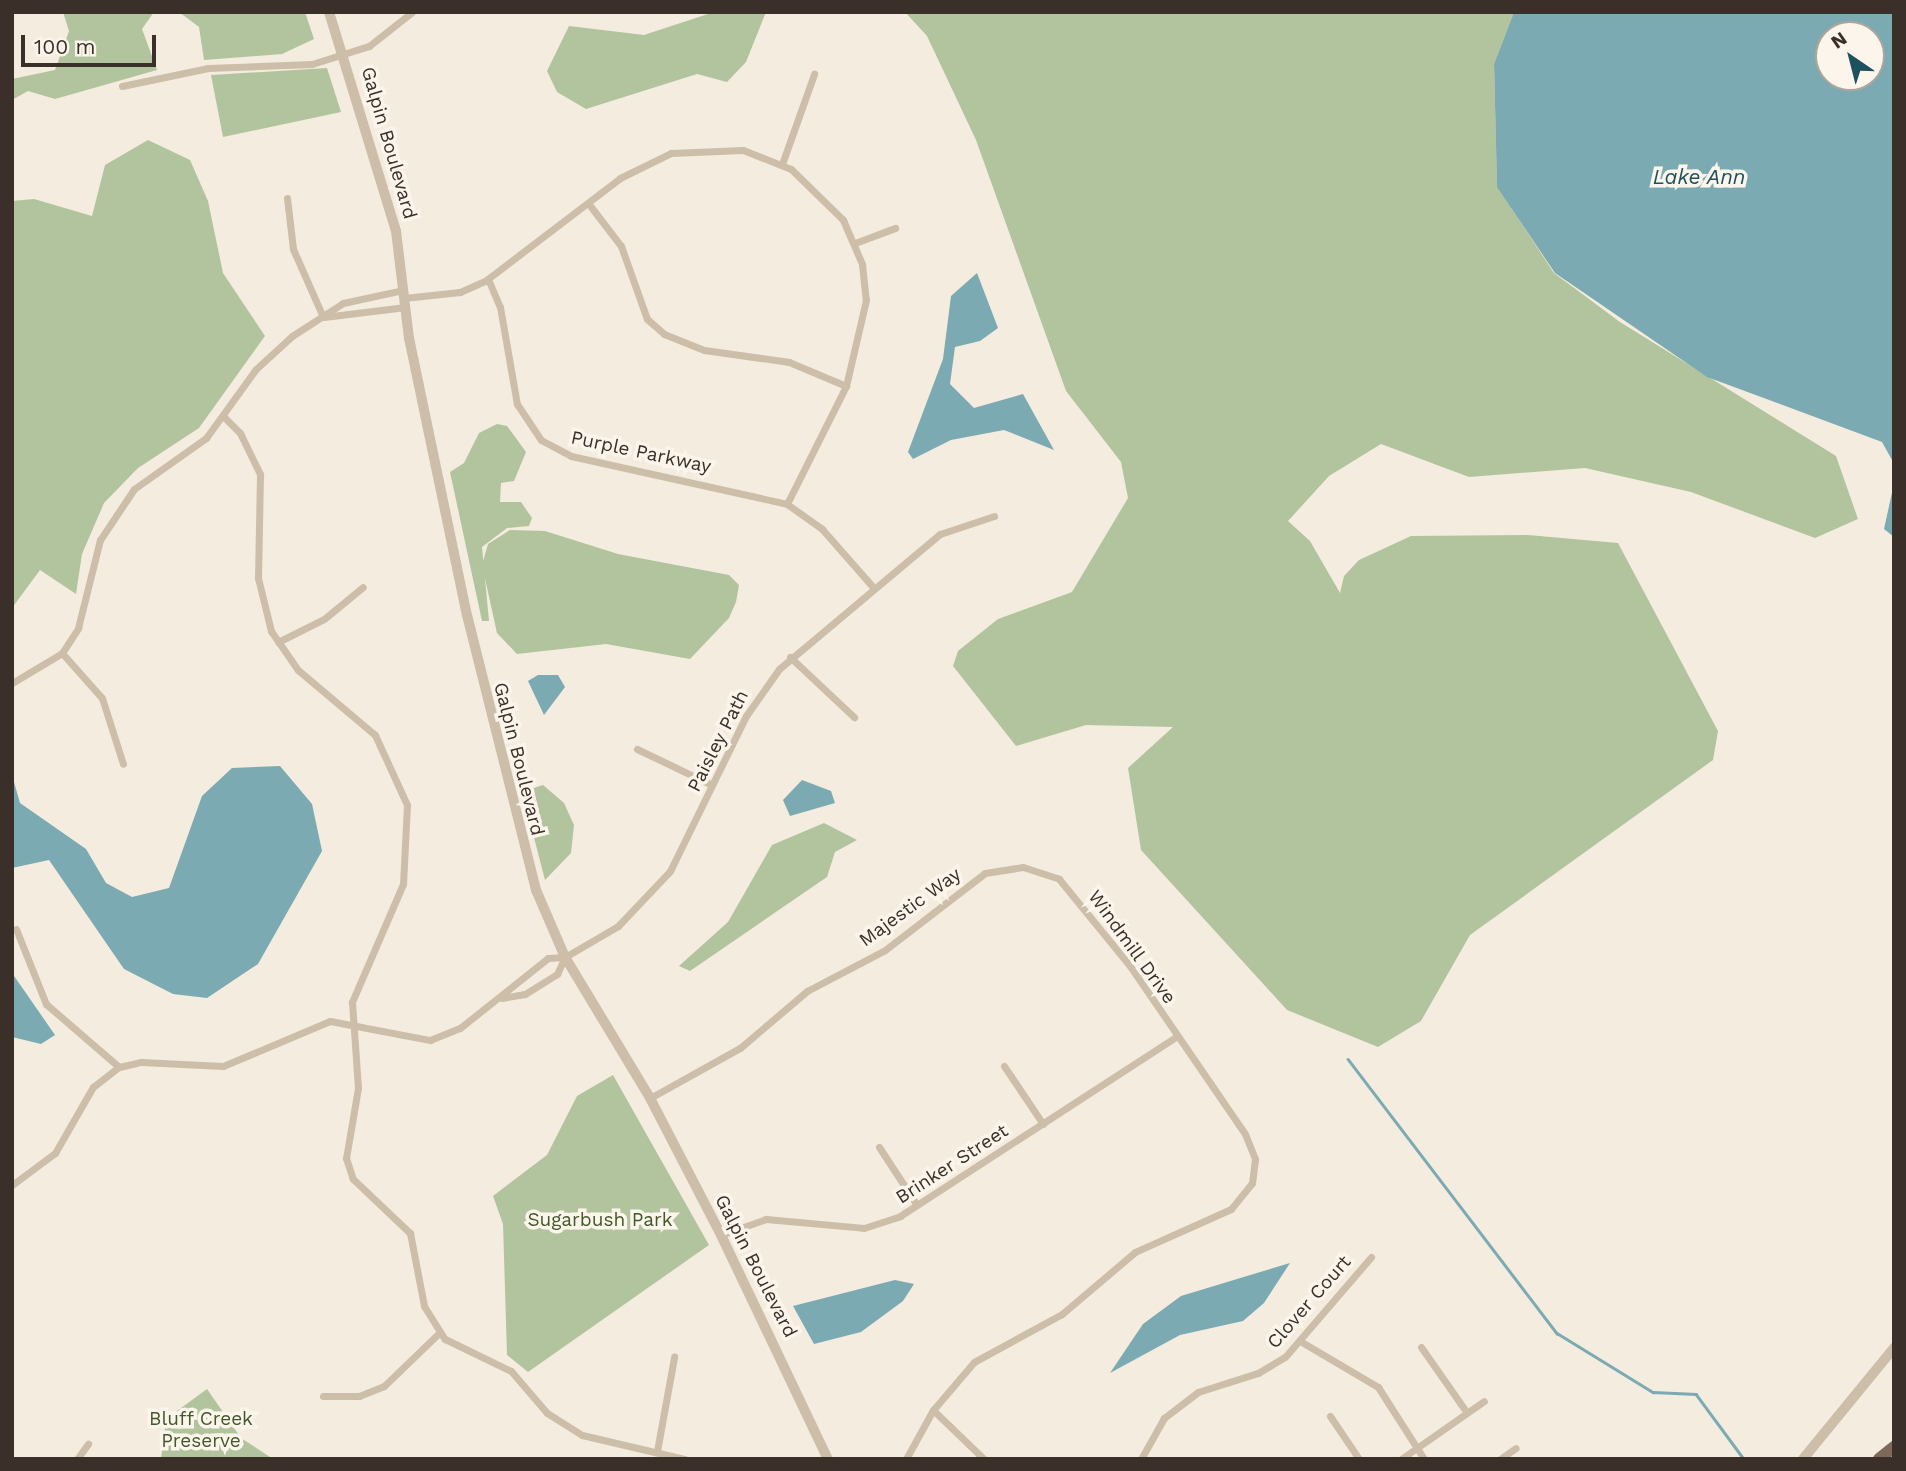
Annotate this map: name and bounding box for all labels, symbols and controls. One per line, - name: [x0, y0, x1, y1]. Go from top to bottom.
- scale bar: [24, 21, 159, 65]
- north arrow: [1815, 21, 1885, 91]
- text: N: [1826, 27, 1851, 53]
- text: 100 m: [34, 34, 96, 59]
- street label: Galpin Boulevard: [356, 64, 422, 222]
- water label: Lake Ann: [1652, 164, 1746, 190]
- street label: Purple Parkway: [569, 426, 713, 478]
- street label: Galpin Boulevard: [489, 680, 549, 838]
- street label: Paisley Path: [682, 686, 754, 796]
- street label: Majestic Way: [855, 862, 965, 952]
- street label: Windmill Drive: [1083, 885, 1181, 1009]
- street label: Brinker Street: [891, 1119, 1013, 1209]
- street label: Galpin Boulevard: [710, 1191, 802, 1341]
- park label: Sugarbush Park: [527, 1209, 673, 1231]
- street label: Clover Court: [1262, 1251, 1356, 1353]
- park label: Bluff Creek Preserve: [149, 1408, 253, 1452]

